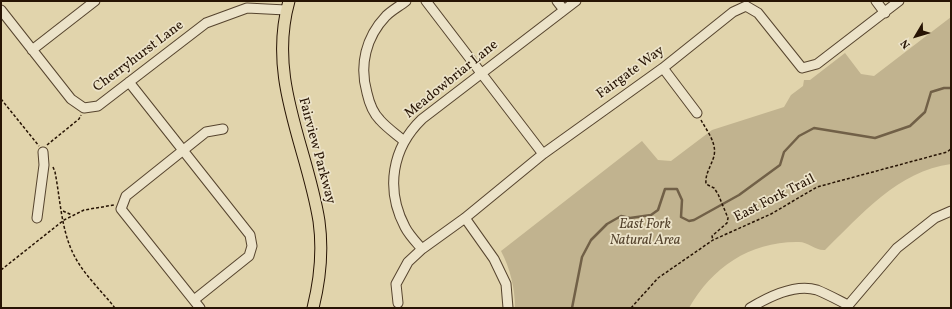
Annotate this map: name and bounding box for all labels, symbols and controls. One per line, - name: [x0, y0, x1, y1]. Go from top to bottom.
- north arrow: [896, 16, 936, 56]
- street label: Cherryhurst Lane: [90, 17, 188, 97]
- text: N: [898, 36, 915, 51]
- street label: Meadowbriar Lane: [402, 37, 502, 123]
- street label: Fairgate Way: [594, 43, 668, 103]
- street label: Fairview Parkway: [294, 96, 338, 206]
- street label: East Fork Trail: [732, 171, 818, 227]
- park label: East Fork Natural Area: [610, 217, 680, 250]

